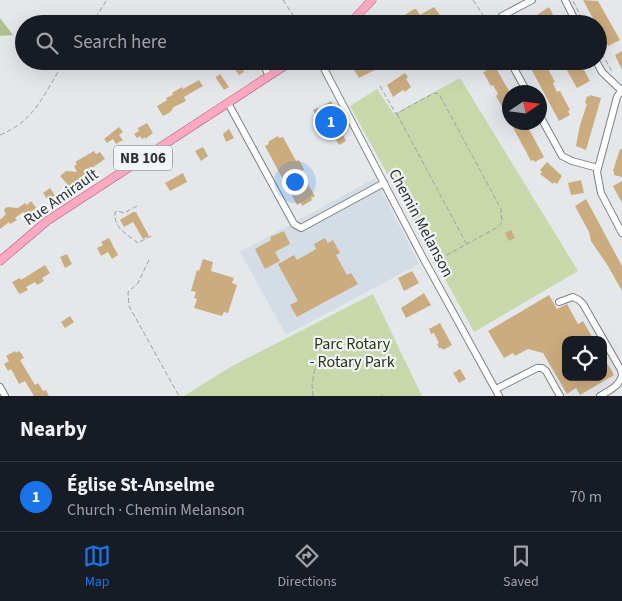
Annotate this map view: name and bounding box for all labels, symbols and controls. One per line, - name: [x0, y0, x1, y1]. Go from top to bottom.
- search box: [15, 15, 607, 70]
- icon: search: [33, 29, 61, 57]
- text: Search here: [73, 29, 167, 56]
- north arrow: [502, 85, 547, 130]
- pin: 1: [315, 103, 347, 141]
- road number: NB 106: [114, 146, 172, 170]
- street label: Rue Amirault: [19, 163, 103, 231]
- street label: Chemin Melanson: [383, 165, 459, 281]
- your location: [282, 169, 308, 195]
- park label: Parc Rotary - Rotary Park: [309, 333, 395, 373]
- map controls: [562, 336, 607, 381]
- button: locate: [562, 336, 607, 381]
- text: Nearby: [20, 414, 87, 444]
- text: Église St-Anselme: [67, 472, 215, 499]
- text: 1: [32, 486, 40, 508]
- text: 70 m: [570, 486, 602, 508]
- text: Church · Chemin Melanson: [67, 499, 245, 521]
- tab: Map: [83, 542, 111, 592]
- tab: Directions: [277, 542, 337, 592]
- tab: Saved: [503, 542, 539, 592]

